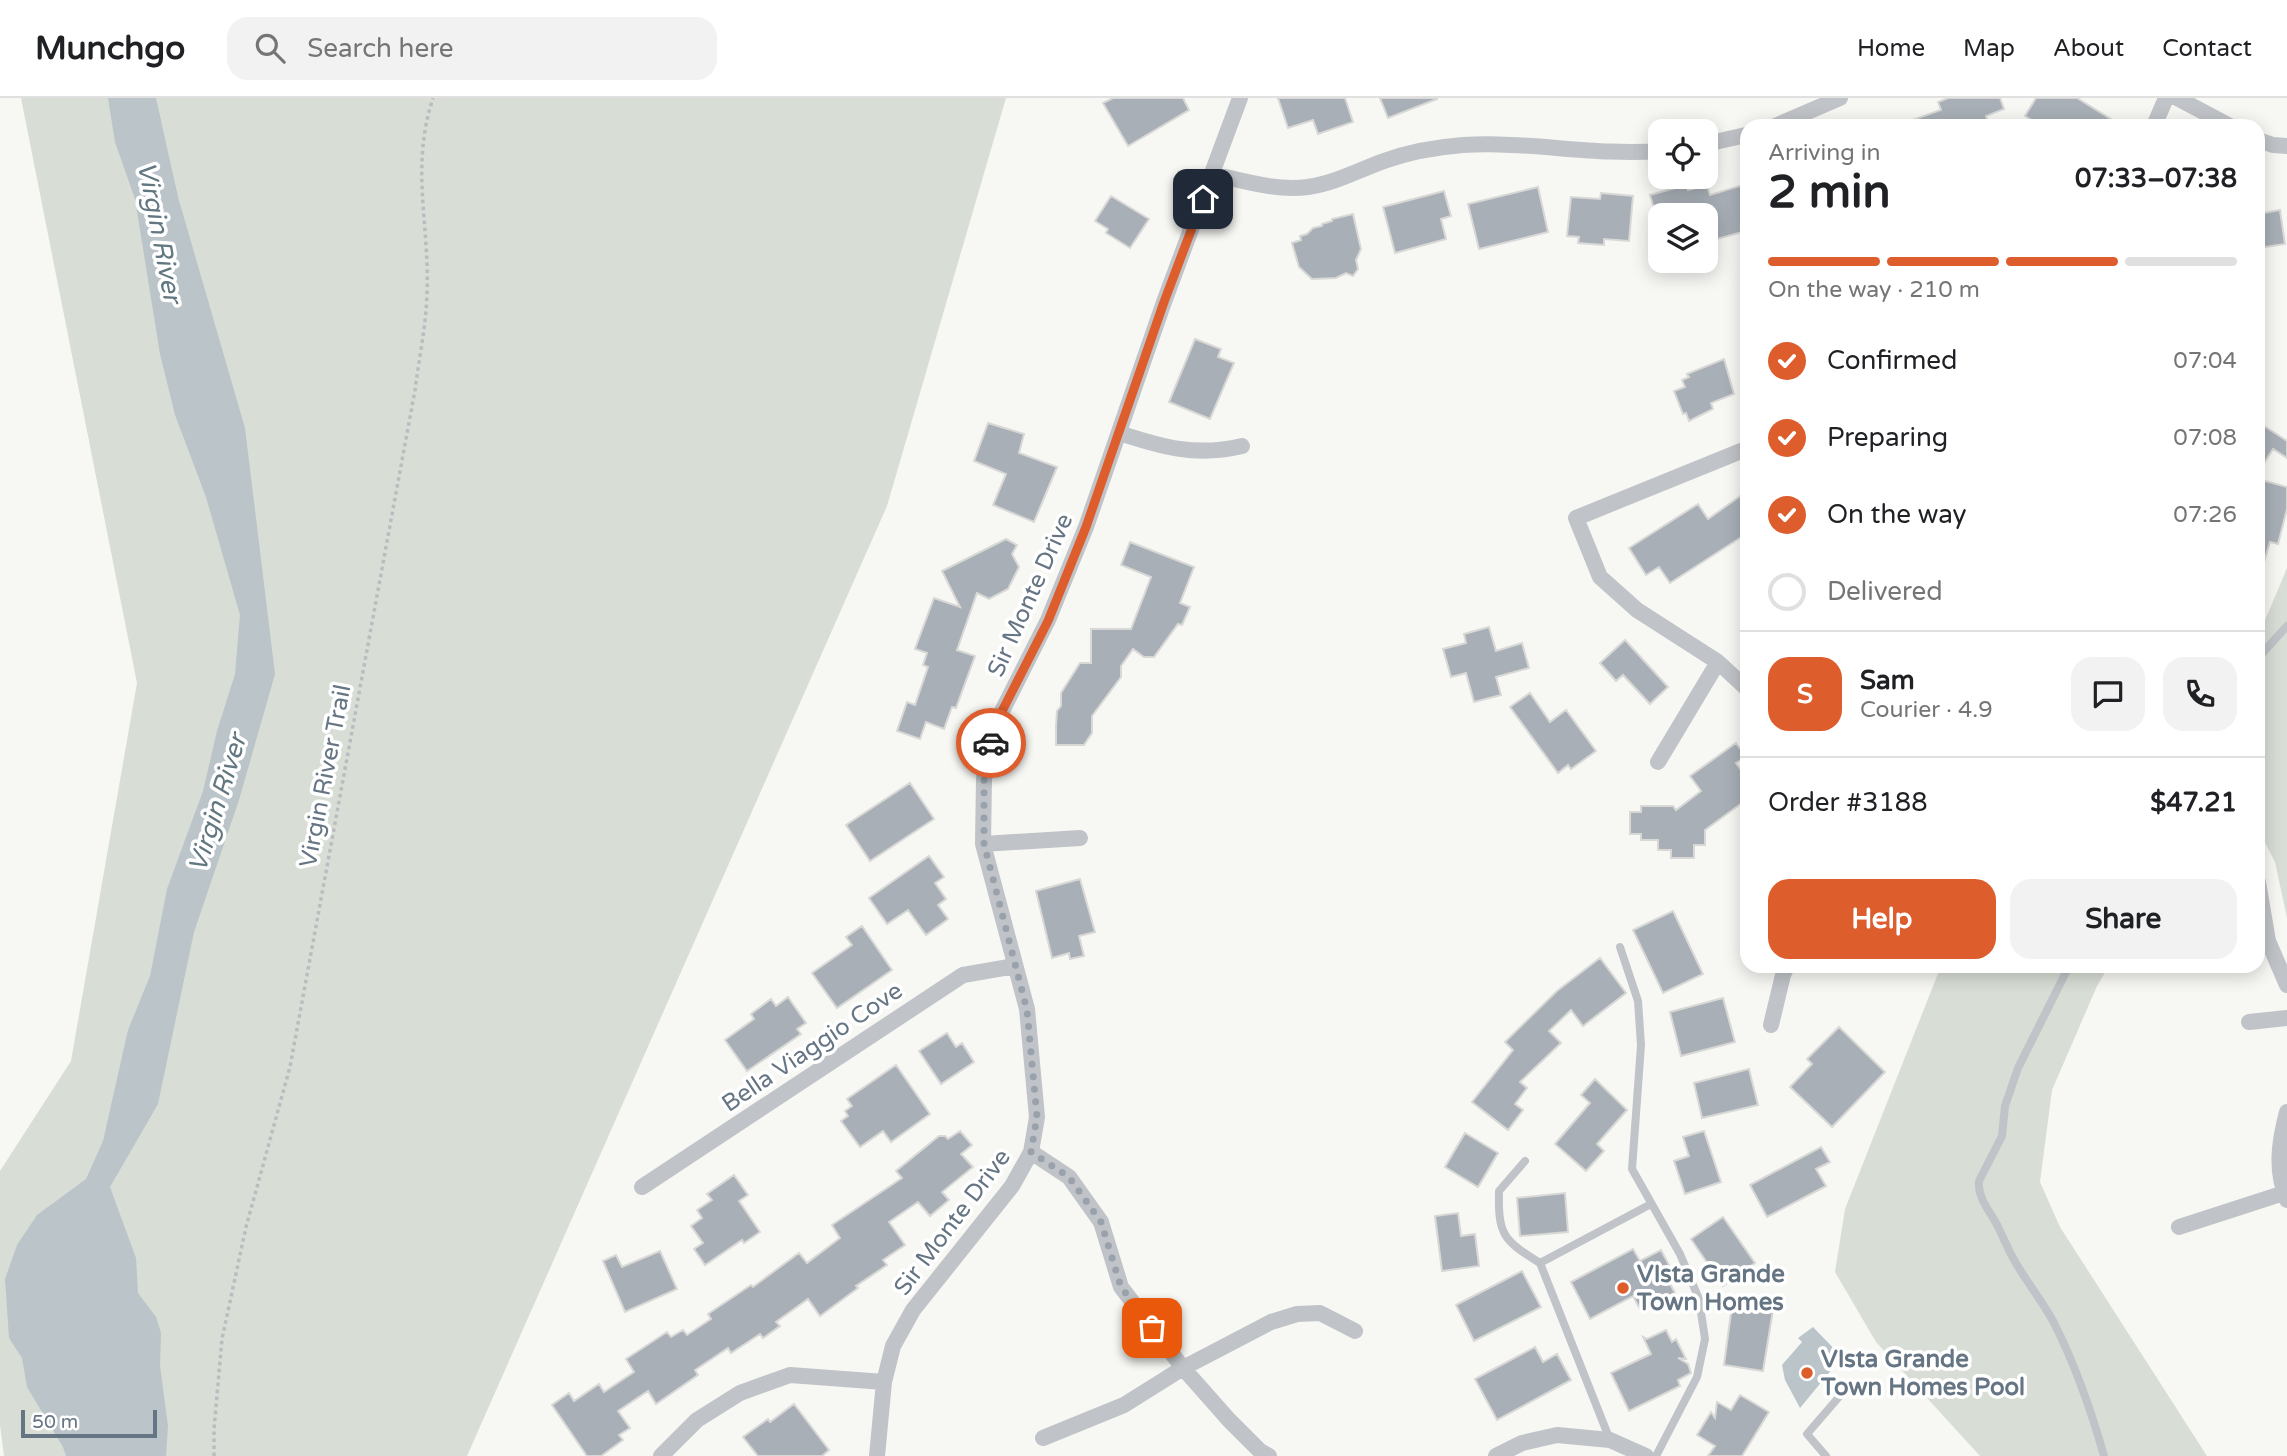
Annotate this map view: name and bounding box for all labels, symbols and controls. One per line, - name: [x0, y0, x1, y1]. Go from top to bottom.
- search box: [227, 17, 717, 80]
- text: Munchgo: [35, 29, 185, 68]
- icon: search: [251, 29, 289, 67]
- text: Search here: [307, 33, 453, 64]
- text: Home: [1857, 34, 1925, 63]
- text: Map: [1963, 34, 2015, 63]
- text: About: [2053, 34, 2124, 63]
- text: Contact: [2162, 34, 2252, 63]
- map controls: [1648, 119, 1718, 273]
- button: locate: [1648, 119, 1718, 189]
- text: Arriving in: [1768, 139, 1881, 167]
- water label: Virgin River: [131, 159, 189, 308]
- text: 07:33–07:38: [2075, 163, 2237, 194]
- text: 2 min: [1768, 165, 1891, 220]
- pin: [1173, 169, 1233, 229]
- icon: home: [1184, 180, 1222, 218]
- button: layers: [1648, 203, 1718, 273]
- text: On the way · 210 m: [1768, 276, 1980, 304]
- icon: check: [1768, 342, 1806, 380]
- text: Confirmed: [1827, 345, 1957, 376]
- text: 07:04: [2173, 347, 2237, 375]
- icon: check: [1768, 419, 1806, 457]
- text: Preparing: [1827, 422, 1948, 453]
- text: 07:08: [2173, 424, 2237, 452]
- icon: check: [1768, 496, 1806, 534]
- text: On the way: [1827, 499, 1967, 530]
- text: 07:26: [2173, 501, 2237, 529]
- street label: Sir Monte Drive: [981, 509, 1079, 681]
- text: Delivered: [1827, 576, 1943, 607]
- button: chat: [2071, 657, 2145, 731]
- button: phone: [2163, 657, 2237, 731]
- text: Sam: [1860, 665, 1915, 696]
- text: S: [1797, 679, 1813, 710]
- street label: Virgin River Trail: [294, 682, 357, 870]
- text: Courier · 4.9: [1860, 696, 1993, 724]
- courier: [956, 708, 1026, 778]
- icon: car: [972, 724, 1010, 762]
- water label: Virgin River: [182, 728, 254, 876]
- text: Order #3188: [1768, 787, 1928, 818]
- text: $47.21: [2150, 787, 2237, 818]
- button: Help: [1768, 879, 1996, 959]
- button: Share: [2010, 879, 2237, 959]
- street label: Bella Viaggio Cove: [716, 976, 908, 1119]
- street label: Sir Monte Drive: [888, 1143, 1017, 1301]
- place label: VIsta Grande Town Homes: [1636, 1260, 1785, 1317]
- marker: VIsta Grande Town Homes: [1615, 1280, 1631, 1296]
- pin: [1122, 1298, 1182, 1358]
- icon: bag: [1133, 1309, 1171, 1347]
- place label: VIsta Grande Town Homes Pool: [1820, 1345, 2025, 1402]
- marker: VIsta Grande Town Homes Pool: [1799, 1365, 1815, 1381]
- scale bar: [21, 1407, 158, 1439]
- text: 50 m: [32, 1411, 78, 1433]

